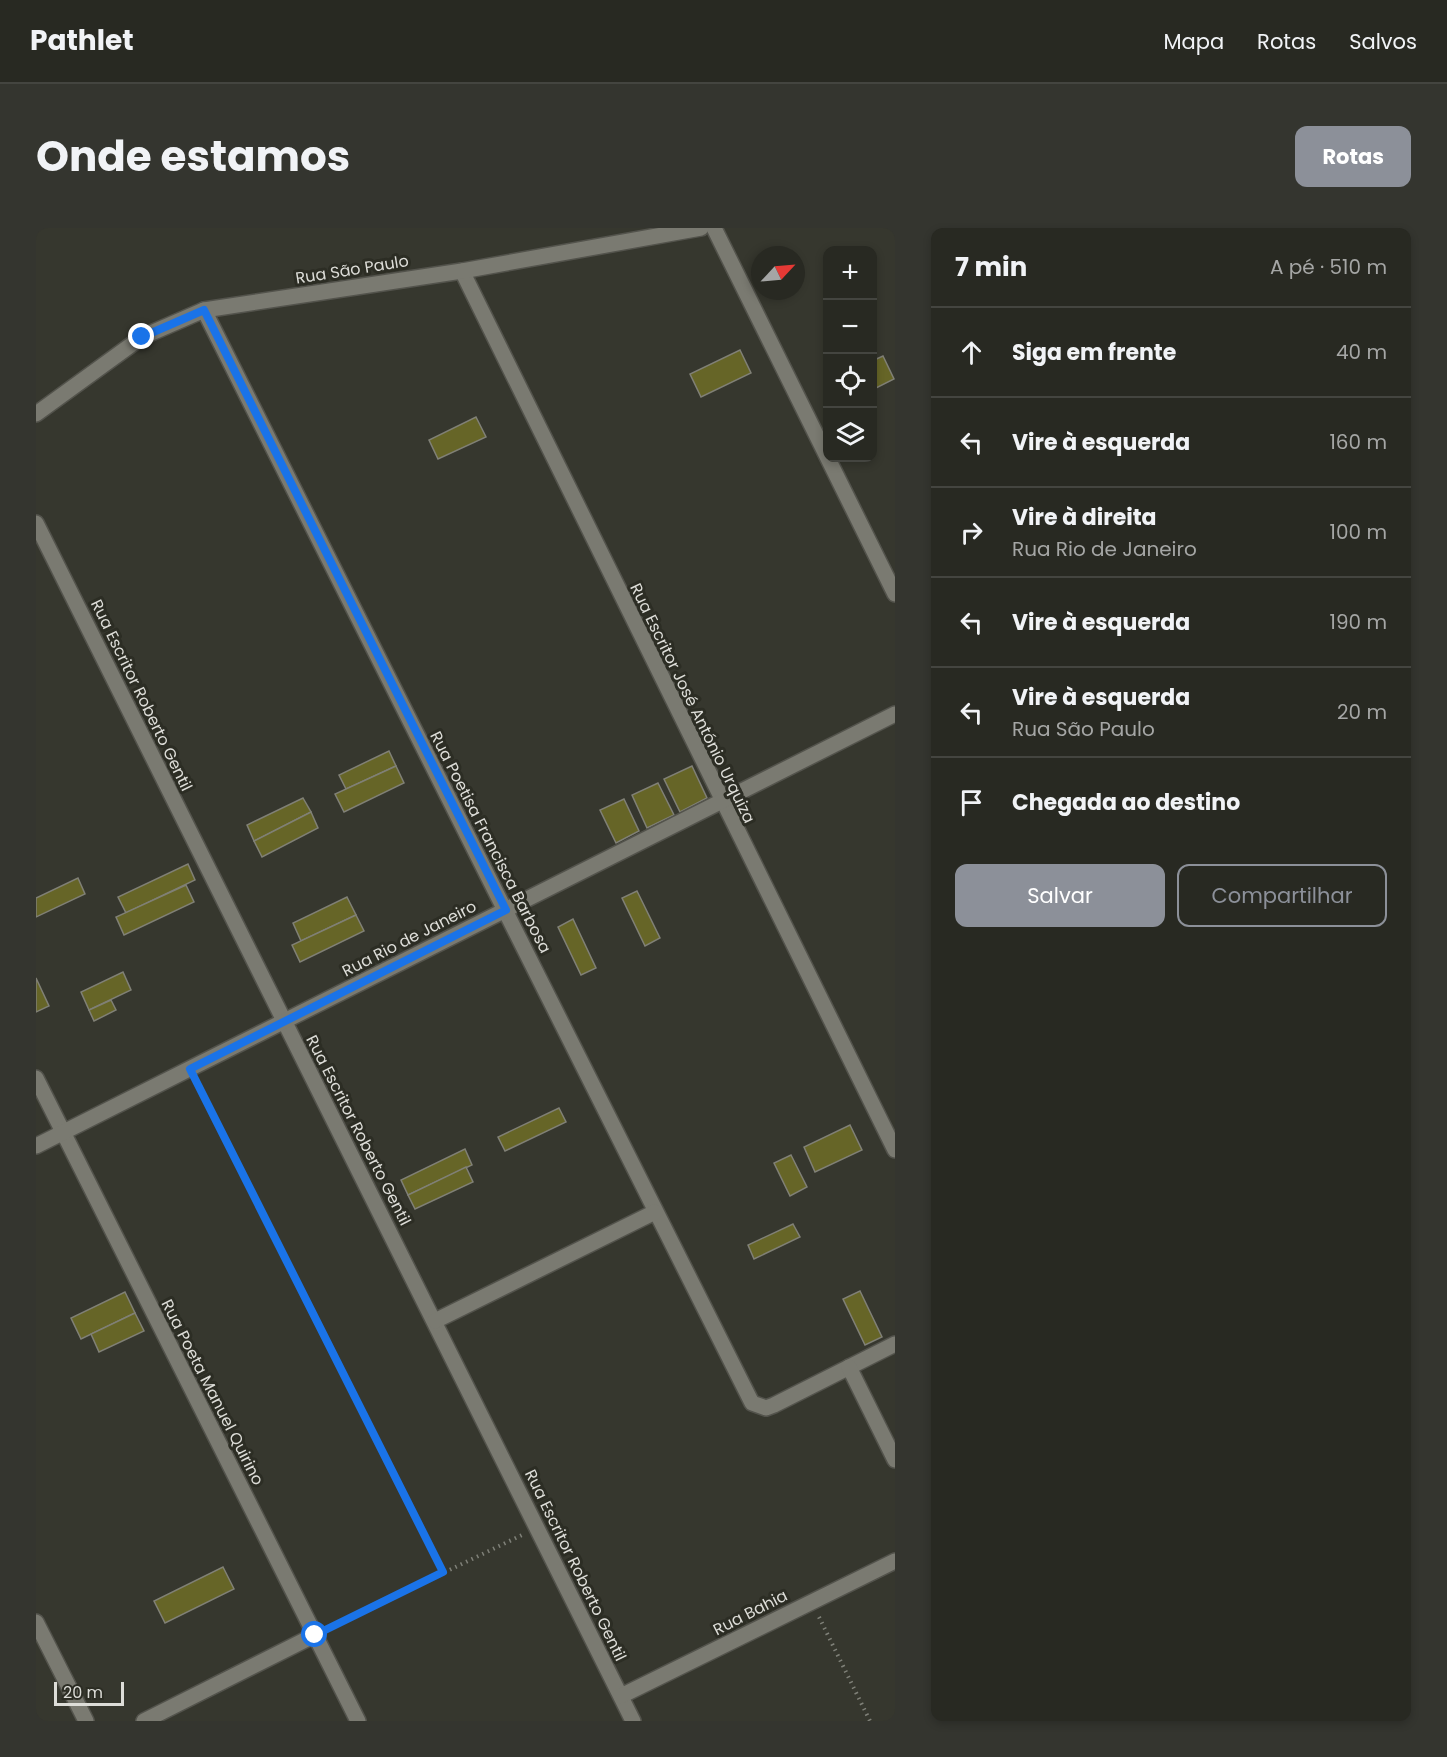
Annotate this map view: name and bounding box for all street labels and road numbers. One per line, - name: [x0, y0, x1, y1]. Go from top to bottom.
- street label: Rua São Paulo: [294, 249, 410, 290]
- street label: Rua Escritor José António Urquiza: [624, 579, 761, 827]
- street label: Rua Escritor Roberto Gentil: [85, 595, 198, 795]
- street label: Rua Poetisa Francisca Barbosa: [424, 727, 557, 957]
- street label: Rua Rio de Janeiro: [338, 895, 480, 982]
- street label: Rua Escritor Roberto Gentil: [300, 1031, 417, 1229]
- street label: Rua Poeta Manuel Quirino: [156, 1295, 270, 1489]
- street label: Rua Escritor Roberto Gentil: [519, 1465, 632, 1665]
- street label: Rua Bahia: [709, 1584, 791, 1641]

